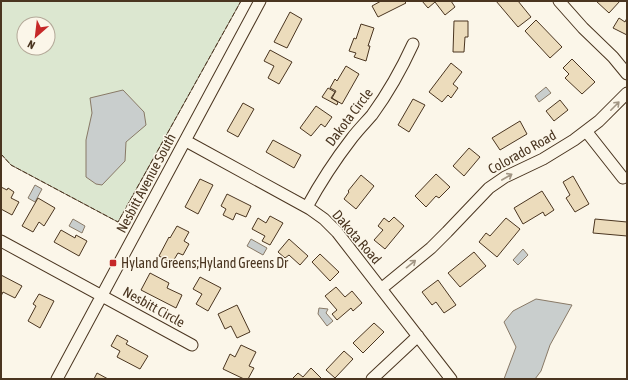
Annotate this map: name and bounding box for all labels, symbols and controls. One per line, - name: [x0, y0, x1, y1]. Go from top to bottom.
- north arrow: [16, 16, 56, 56]
- text: N: [26, 38, 37, 52]
- street label: Dakota Circle: [322, 85, 376, 149]
- one-way arrow: [610, 101, 620, 111]
- street label: Colorado Road: [485, 127, 559, 177]
- street label: Nesbitt Avenue South: [113, 131, 179, 235]
- one-way arrow: [501, 172, 513, 180]
- street label: Dakota Road: [329, 207, 385, 267]
- place label: Hyland Greens;Hyland Greens Dr: [121, 255, 289, 271]
- marker: Hyland Greens;Hyland Greens Dr: [108, 258, 118, 268]
- one-way arrow: [406, 260, 417, 269]
- street label: Nesbitt Circle: [120, 283, 188, 331]

